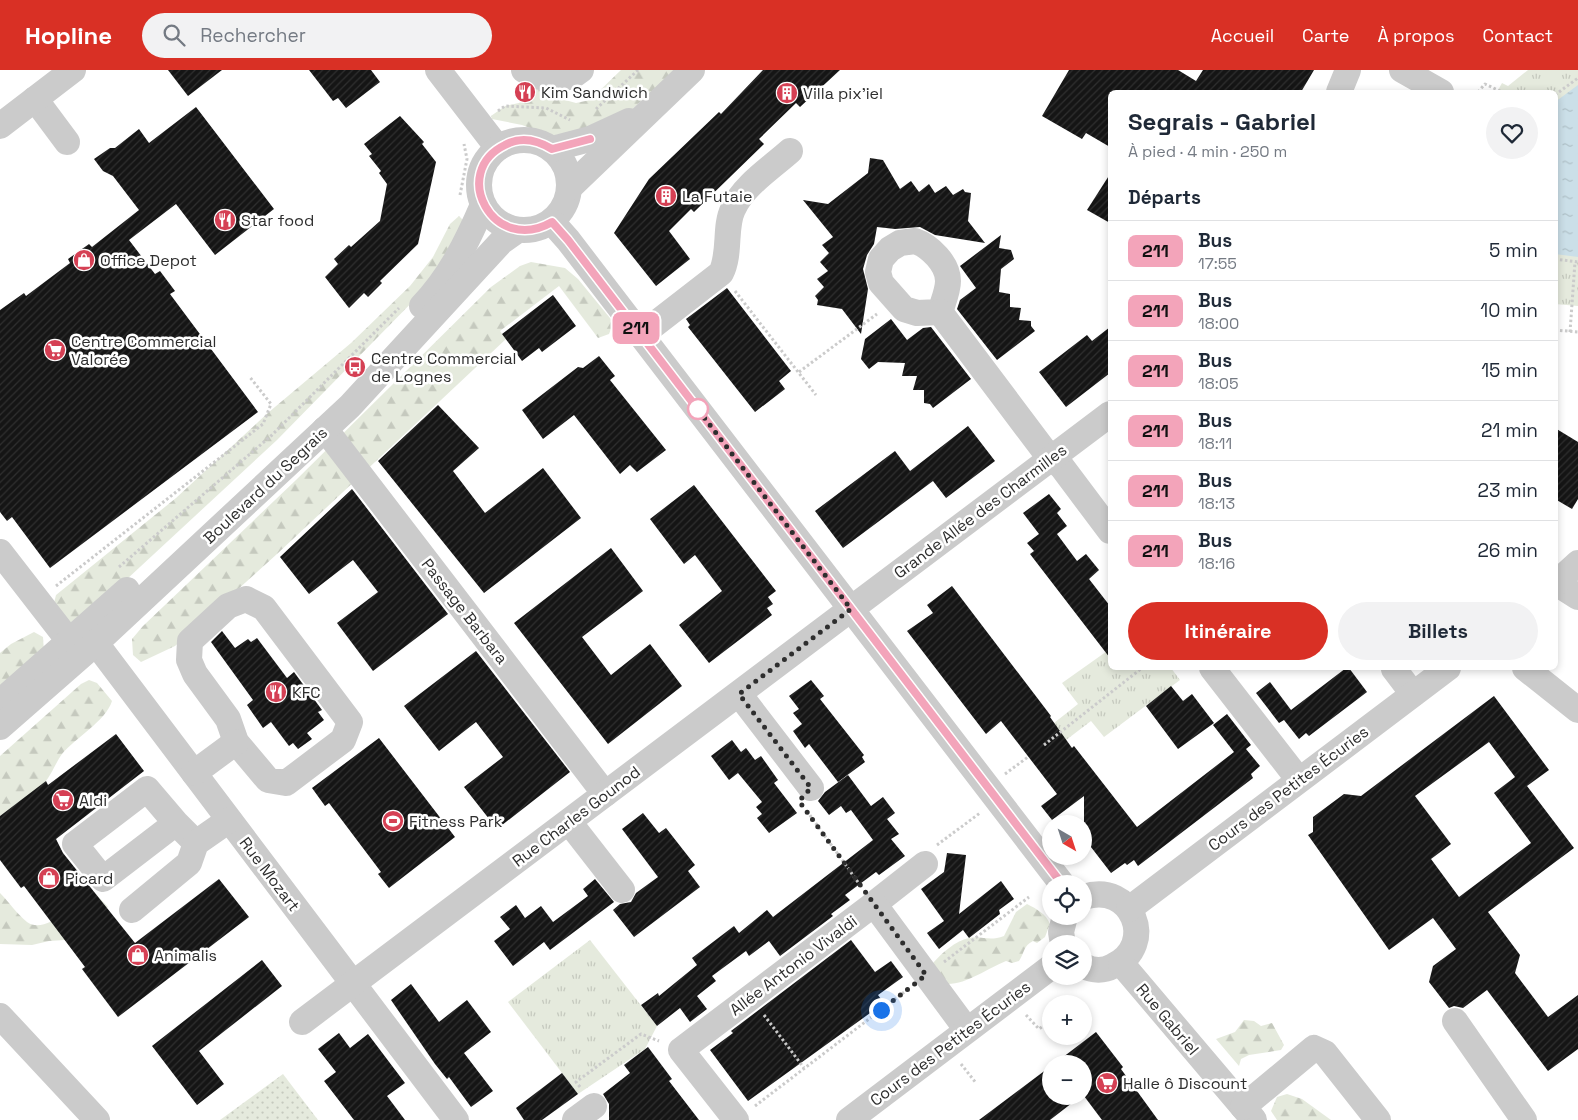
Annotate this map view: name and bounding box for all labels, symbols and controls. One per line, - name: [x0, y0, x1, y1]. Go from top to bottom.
- search box: [142, 13, 492, 58]
- text: Hopline: [25, 20, 112, 51]
- icon: search: [160, 21, 188, 49]
- text: Rechercher: [200, 23, 306, 48]
- text: Accueil: [1211, 24, 1274, 47]
- text: Carte: [1302, 24, 1349, 47]
- text: À propos: [1377, 24, 1455, 47]
- text: Contact: [1483, 24, 1553, 47]
- restaurant icon: Kim Sandwich: [513, 80, 537, 104]
- building icon: Villa pix'iel: [775, 81, 799, 105]
- place label: Kim Sandwich: [541, 82, 648, 103]
- place label: Villa pix'iel: [803, 83, 883, 104]
- text: Segrais - Gabriel: [1128, 106, 1316, 137]
- button: heart: [1486, 107, 1538, 159]
- text: À pied · 4 min · 250 m: [1128, 141, 1287, 162]
- building icon: La Futaie: [654, 184, 678, 208]
- text: Départs: [1128, 185, 1201, 210]
- place label: La Futaie: [682, 186, 752, 207]
- restaurant icon: Star food: [213, 208, 237, 232]
- place label: Star food: [241, 210, 314, 231]
- text: Bus: [1198, 228, 1232, 253]
- text: 5 min: [1489, 238, 1538, 263]
- text: 211: [1142, 239, 1169, 262]
- shop icon: Office Depot: [72, 248, 96, 272]
- place label: Office Depot: [100, 250, 197, 271]
- text: 17:55: [1198, 253, 1237, 274]
- text: Bus: [1198, 288, 1232, 313]
- text: 10 min: [1480, 298, 1538, 323]
- text: 211: [1142, 299, 1169, 322]
- line badge: 211: [607, 312, 665, 344]
- text: 18:00: [1198, 313, 1239, 334]
- text: 211: [623, 316, 649, 339]
- place label: Centre Commercial Valorée: [71, 331, 217, 370]
- supermarket icon: Centre Commercial Valorée: [43, 338, 67, 362]
- place label: Centre Commercial de Lognes: [371, 348, 517, 387]
- text: Bus: [1198, 348, 1232, 373]
- bus stop icon: Centre Commercial de Lognes: [343, 355, 367, 379]
- text: 15 min: [1481, 358, 1538, 383]
- text: 211: [1142, 359, 1169, 382]
- text: 18:05: [1198, 373, 1239, 394]
- unlabelled marker: [687, 398, 709, 420]
- text: Bus: [1198, 408, 1232, 433]
- text: 21 min: [1481, 418, 1538, 443]
- text: 211: [1142, 419, 1169, 442]
- street label: Boulevard du Segrais: [199, 422, 332, 548]
- text: 18:11: [1198, 433, 1232, 454]
- street label: Grande Allée des Charmilles: [890, 440, 1071, 583]
- text: Bus: [1198, 468, 1232, 493]
- text: 23 min: [1478, 478, 1538, 503]
- text: 211: [1142, 479, 1169, 502]
- text: 18:13: [1198, 493, 1235, 514]
- text: Bus: [1198, 528, 1232, 553]
- text: 26 min: [1477, 538, 1538, 563]
- text: 211: [1142, 539, 1169, 562]
- text: 18:16: [1198, 553, 1235, 574]
- street label: Passage Barbara: [417, 554, 512, 668]
- button: Itinéraire: [1128, 602, 1328, 660]
- button: Billets: [1338, 602, 1538, 660]
- restaurant icon: KFC: [264, 680, 288, 704]
- place label: KFC: [292, 682, 321, 703]
- street label: Cours des Petites Écuries: [1204, 721, 1373, 856]
- street label: Rue Charles Gounod: [508, 761, 645, 871]
- supermarket icon: Aldi: [51, 788, 75, 812]
- place label: Aldi: [79, 790, 107, 811]
- sports icon: Fitness Park: [381, 809, 405, 833]
- place label: Fitness Park: [409, 811, 503, 832]
- north arrow: [1042, 815, 1092, 865]
- map controls: [1042, 815, 1092, 1105]
- street label: Rue Mozart: [235, 833, 304, 916]
- shop icon: Picard: [37, 866, 61, 890]
- place label: Picard: [65, 868, 113, 889]
- button: locate: [1042, 875, 1092, 925]
- street label: Allée Antonio Vivaldi: [725, 911, 861, 1020]
- button: layers: [1042, 935, 1092, 985]
- shop icon: Animalis: [126, 943, 150, 967]
- place label: Animalis: [154, 945, 217, 966]
- street label: Cours des Petites Écuries: [866, 976, 1035, 1111]
- street label: Rue Gabriel: [1132, 979, 1204, 1059]
- button: +: [1042, 995, 1092, 1045]
- your location: [869, 998, 894, 1023]
- button: −: [1042, 1055, 1092, 1105]
- supermarket icon: Halle ô Discount: [1095, 1071, 1119, 1095]
- place label: Halle ô Discount: [1123, 1073, 1247, 1094]

